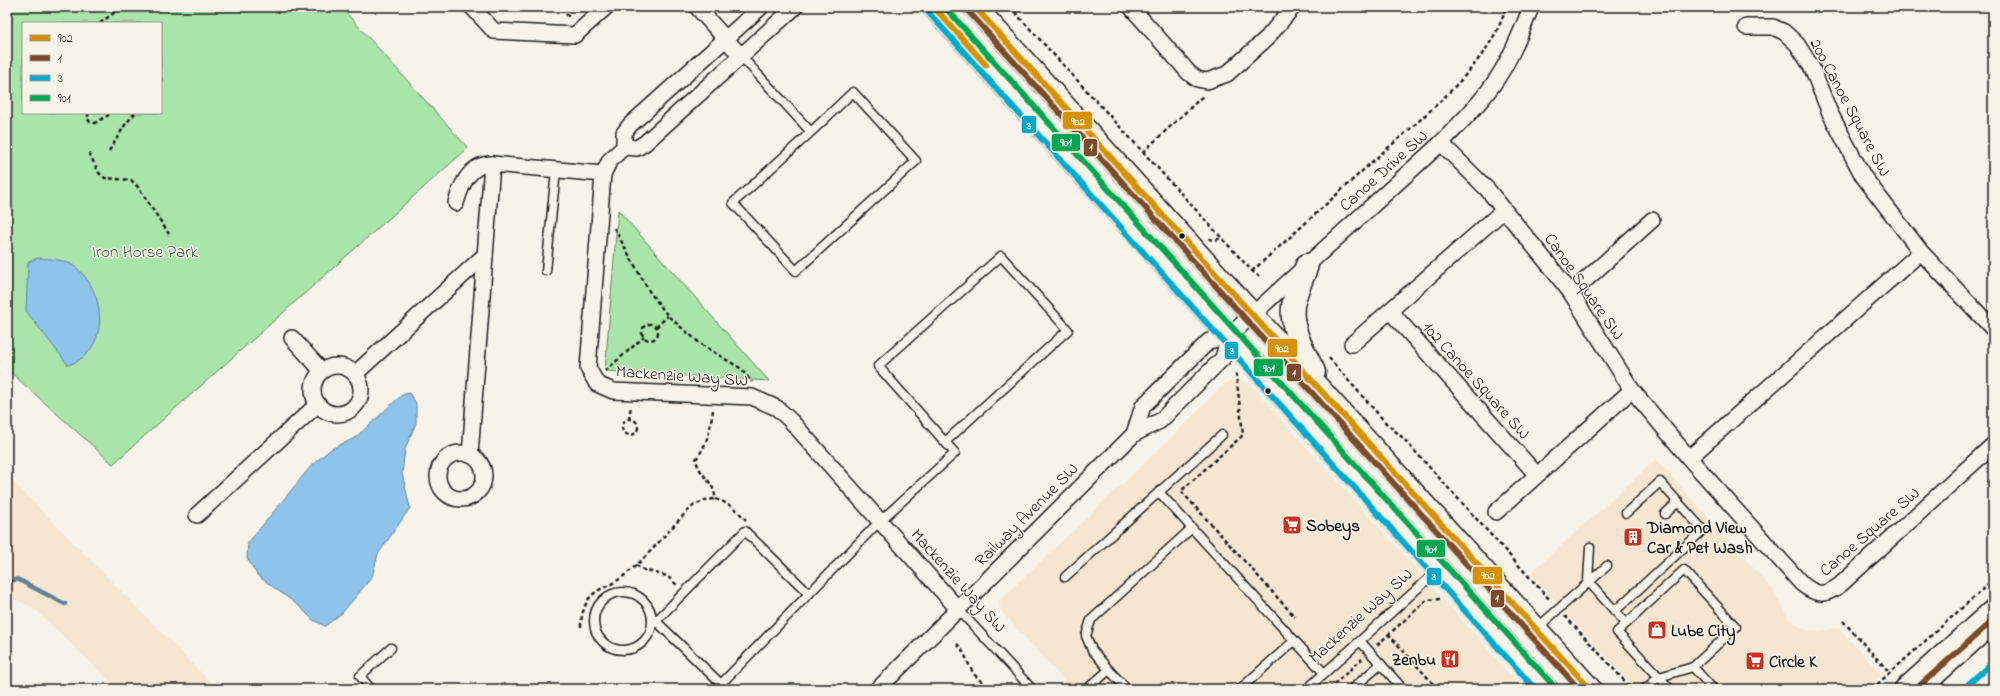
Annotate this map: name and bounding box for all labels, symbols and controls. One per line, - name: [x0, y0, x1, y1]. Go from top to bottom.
- legend: [22, 22, 162, 114]
- text: 902: [58, 30, 73, 48]
- street label: 200 Canoe Square SW: [1803, 34, 1897, 181]
- text: 1: [58, 50, 62, 68]
- text: 3: [58, 70, 63, 88]
- text: 901: [58, 90, 71, 108]
- line badge: 902: [1062, 111, 1093, 130]
- text: 902: [1070, 114, 1085, 130]
- line badge: 3: [1021, 115, 1037, 134]
- text: 3: [1026, 118, 1032, 134]
- street label: Canoe Drive SW: [1334, 125, 1434, 218]
- line badge: 901: [1051, 133, 1081, 152]
- text: 901: [1059, 135, 1072, 151]
- line badge: 1: [1083, 138, 1098, 157]
- text: 1: [1089, 140, 1093, 156]
- street label: Canoe Square SW: [1537, 228, 1630, 346]
- unlabelled marker: [1177, 231, 1187, 241]
- park label: Iron Horse Park: [92, 240, 199, 265]
- street label: 102 Canoe Square SW: [1416, 316, 1536, 446]
- line badge: 902: [1267, 338, 1298, 358]
- line badge: 3: [1224, 341, 1239, 360]
- text: 902: [1274, 341, 1289, 357]
- text: 3: [1229, 343, 1235, 359]
- line badge: 901: [1253, 358, 1284, 377]
- street label: Mackenzie Way SW: [615, 359, 749, 395]
- text: 901: [1262, 361, 1275, 377]
- line badge: 1: [1286, 363, 1302, 382]
- text: 1: [1292, 366, 1296, 382]
- unlabelled marker: [1263, 386, 1273, 396]
- street label: Railway Avenue SW: [970, 458, 1085, 573]
- street label: Canoe Square SW: [1814, 481, 1926, 583]
- supermarket icon: Sobeys: [1281, 514, 1303, 536]
- place label: Sobeys: [1306, 514, 1360, 541]
- place label: Diamond View Car & Pet Wash: [1646, 516, 1753, 561]
- street label: Mackenzie Way SW: [903, 523, 1012, 639]
- building icon: Diamond View Car & Pet Wash: [1622, 526, 1644, 548]
- line badge: 901: [1416, 539, 1446, 558]
- text: 901: [1424, 542, 1437, 558]
- street label: Mackenzie Way SW: [1303, 562, 1419, 671]
- line badge: 902: [1472, 566, 1503, 585]
- line badge: 3: [1426, 567, 1442, 586]
- text: 902: [1480, 568, 1495, 584]
- text: 3: [1431, 569, 1437, 585]
- line badge: 1: [1490, 589, 1505, 608]
- text: 1: [1495, 591, 1499, 607]
- shop icon: Lube City: [1646, 619, 1668, 641]
- place label: Lube City: [1671, 619, 1736, 646]
- place label: Zenbu: [1392, 648, 1436, 673]
- restaurant icon: Zenbu: [1439, 648, 1461, 670]
- supermarket icon: Circle K: [1744, 650, 1766, 672]
- place label: Circle K: [1769, 650, 1818, 675]

